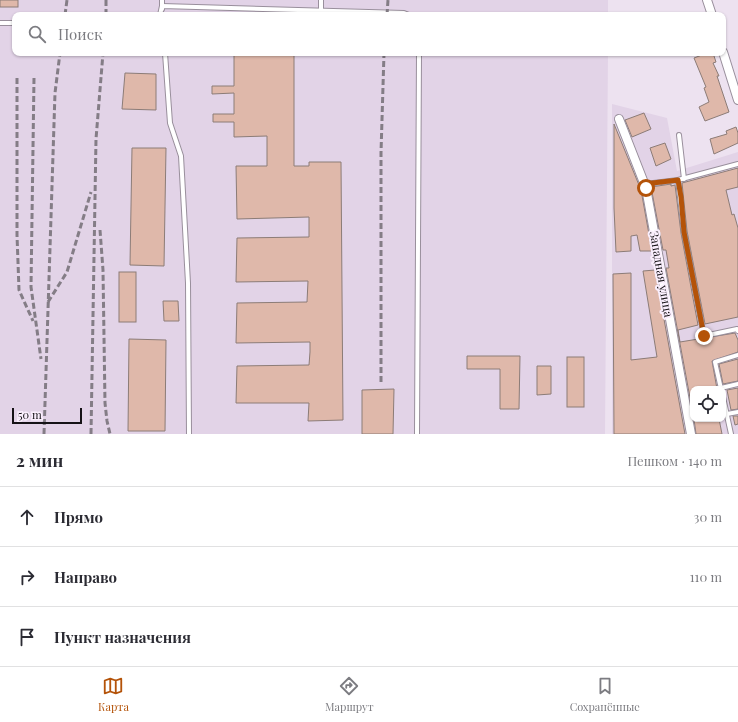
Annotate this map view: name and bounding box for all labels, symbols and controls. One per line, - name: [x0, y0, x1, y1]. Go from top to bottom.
- search box: [12, 12, 726, 56]
- icon: search: [26, 23, 48, 45]
- text: Поиск: [58, 24, 103, 44]
- route start: [637, 179, 655, 197]
- street label: Западная улица: [647, 230, 677, 318]
- route end: [695, 327, 713, 345]
- map controls: [690, 386, 726, 422]
- button: locate: [690, 386, 726, 422]
- scale bar: [12, 406, 82, 425]
- text: 50 m: [18, 407, 42, 422]
- text: 2 мин: [16, 449, 63, 471]
- text: Пешком · 140 m: [628, 452, 722, 469]
- icon: ahead: [16, 506, 38, 528]
- text: Прямо: [54, 507, 103, 527]
- text: 30 m: [694, 508, 722, 525]
- icon: right: [16, 566, 38, 588]
- text: Направо: [54, 567, 117, 587]
- text: 110 m: [690, 568, 722, 585]
- icon: arrive: [16, 626, 38, 648]
- text: Пункт назначения: [54, 627, 191, 647]
- tab: Карта: [98, 675, 129, 714]
- tab: Маршрут: [325, 675, 374, 714]
- tab: Сохранённые: [570, 675, 640, 714]

